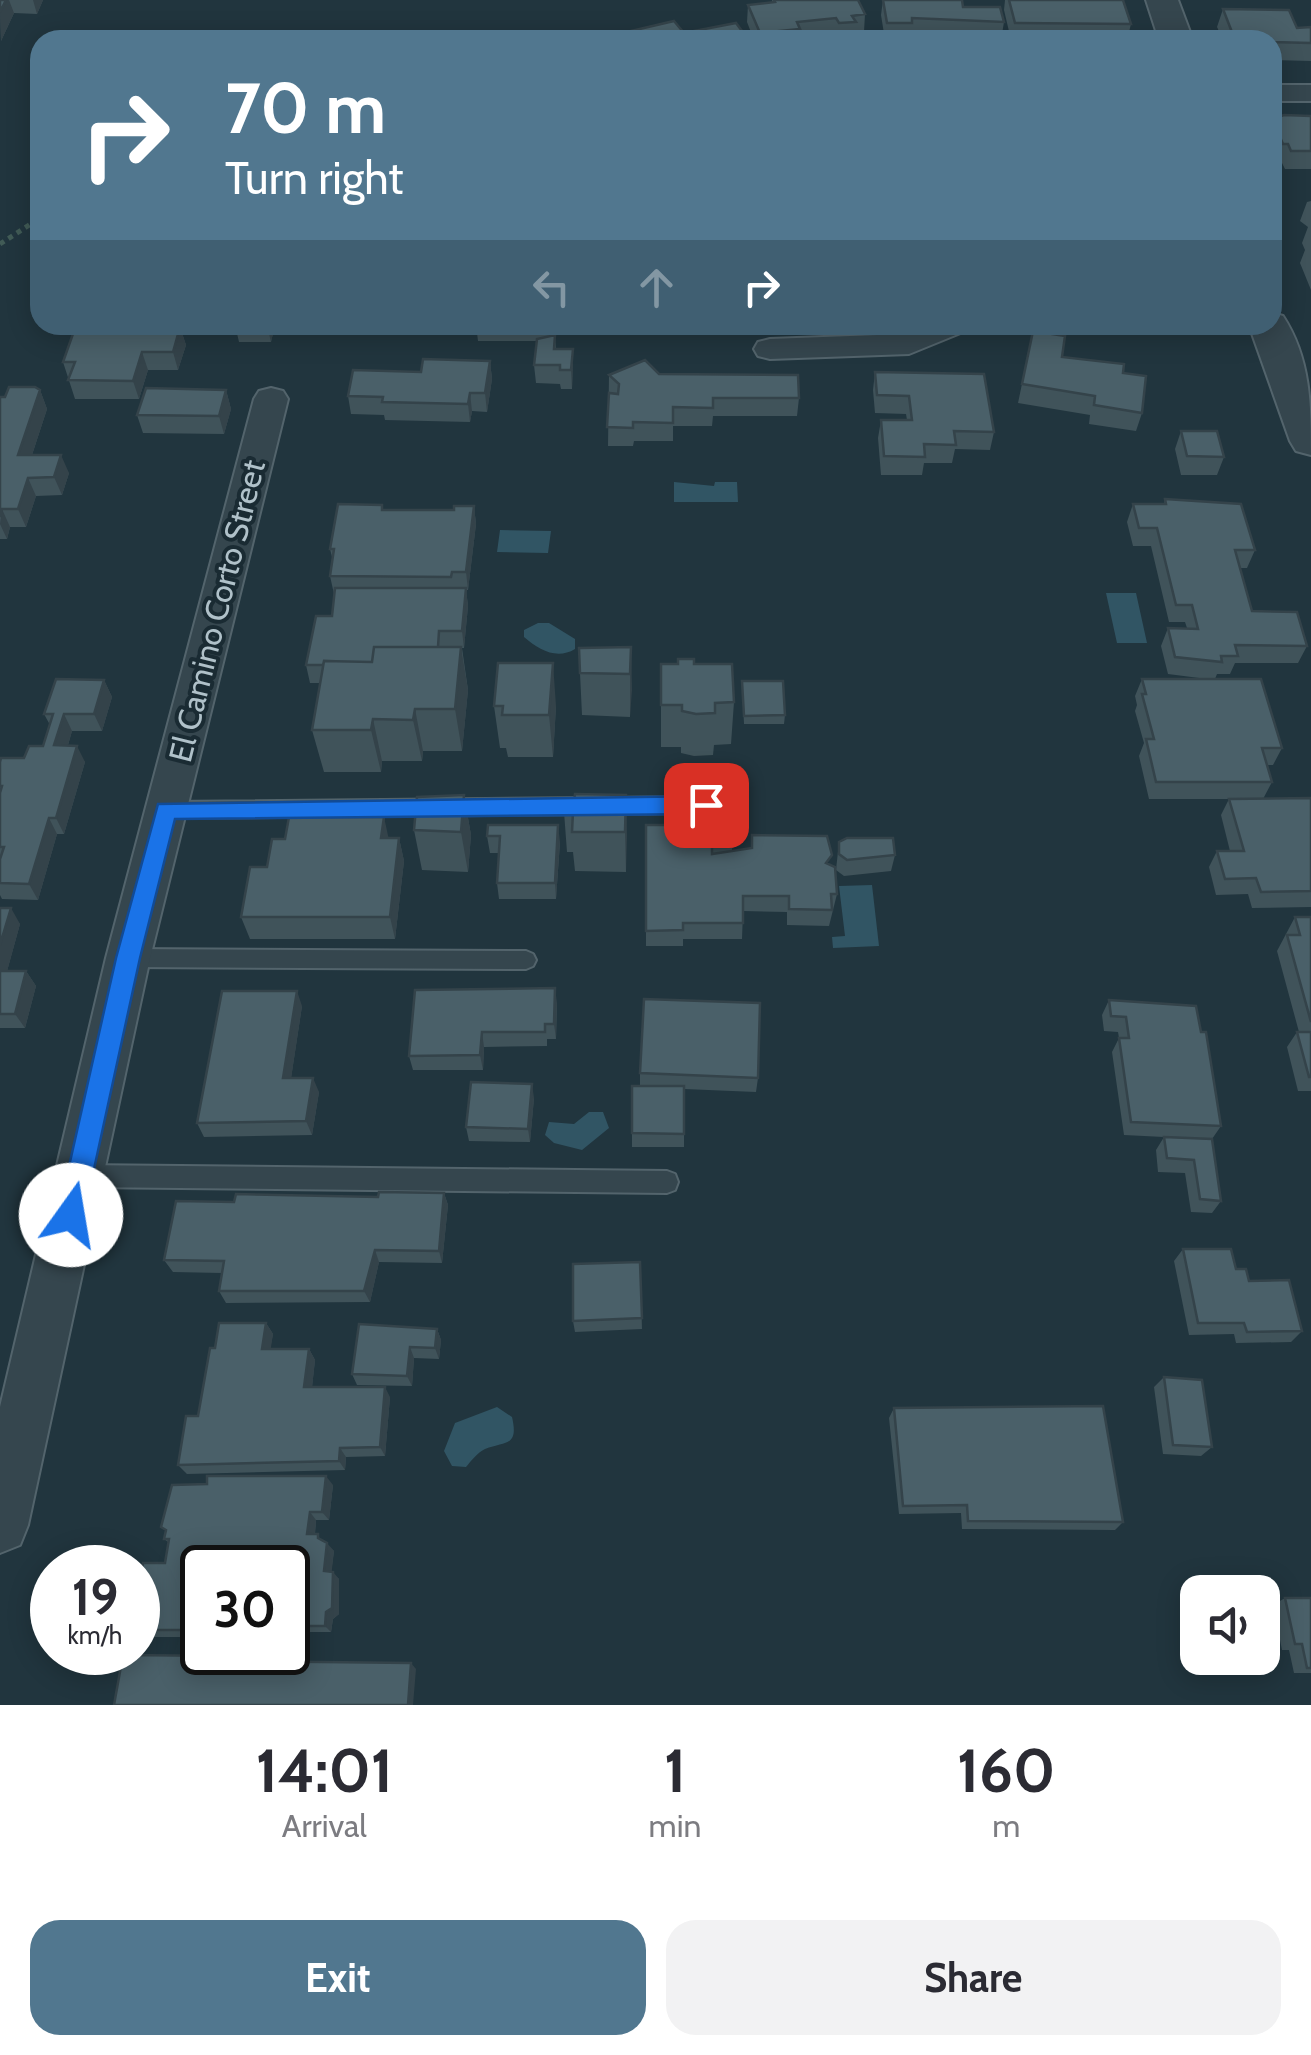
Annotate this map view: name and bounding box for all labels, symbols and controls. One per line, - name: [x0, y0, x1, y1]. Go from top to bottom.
- text: 70 m: [225, 65, 386, 151]
- icon: right: [60, 70, 190, 200]
- text: Turn right: [225, 151, 404, 205]
- icon: left: [524, 260, 579, 315]
- icon: ahead: [629, 260, 684, 315]
- icon: right: [734, 260, 789, 315]
- street label: El Camino Corto Street: [160, 456, 273, 766]
- pin: [664, 763, 749, 848]
- icon: arrive: [679, 778, 734, 833]
- position arrow: [19, 1163, 123, 1267]
- speed limit sign: 30: [180, 1545, 310, 1675]
- text: 19: [72, 1567, 118, 1628]
- map controls: [1180, 1575, 1280, 1675]
- button: sound: [1180, 1575, 1280, 1675]
- text: km/h: [68, 1620, 122, 1650]
- text: 14:01: [256, 1734, 393, 1807]
- text: 1: [664, 1734, 686, 1807]
- text: 160: [957, 1734, 1055, 1807]
- text: Arrival: [282, 1806, 367, 1845]
- text: min: [649, 1806, 701, 1845]
- text: m: [992, 1806, 1020, 1845]
- button: Exit: [30, 1920, 646, 2035]
- button: Share: [666, 1920, 1281, 2035]

